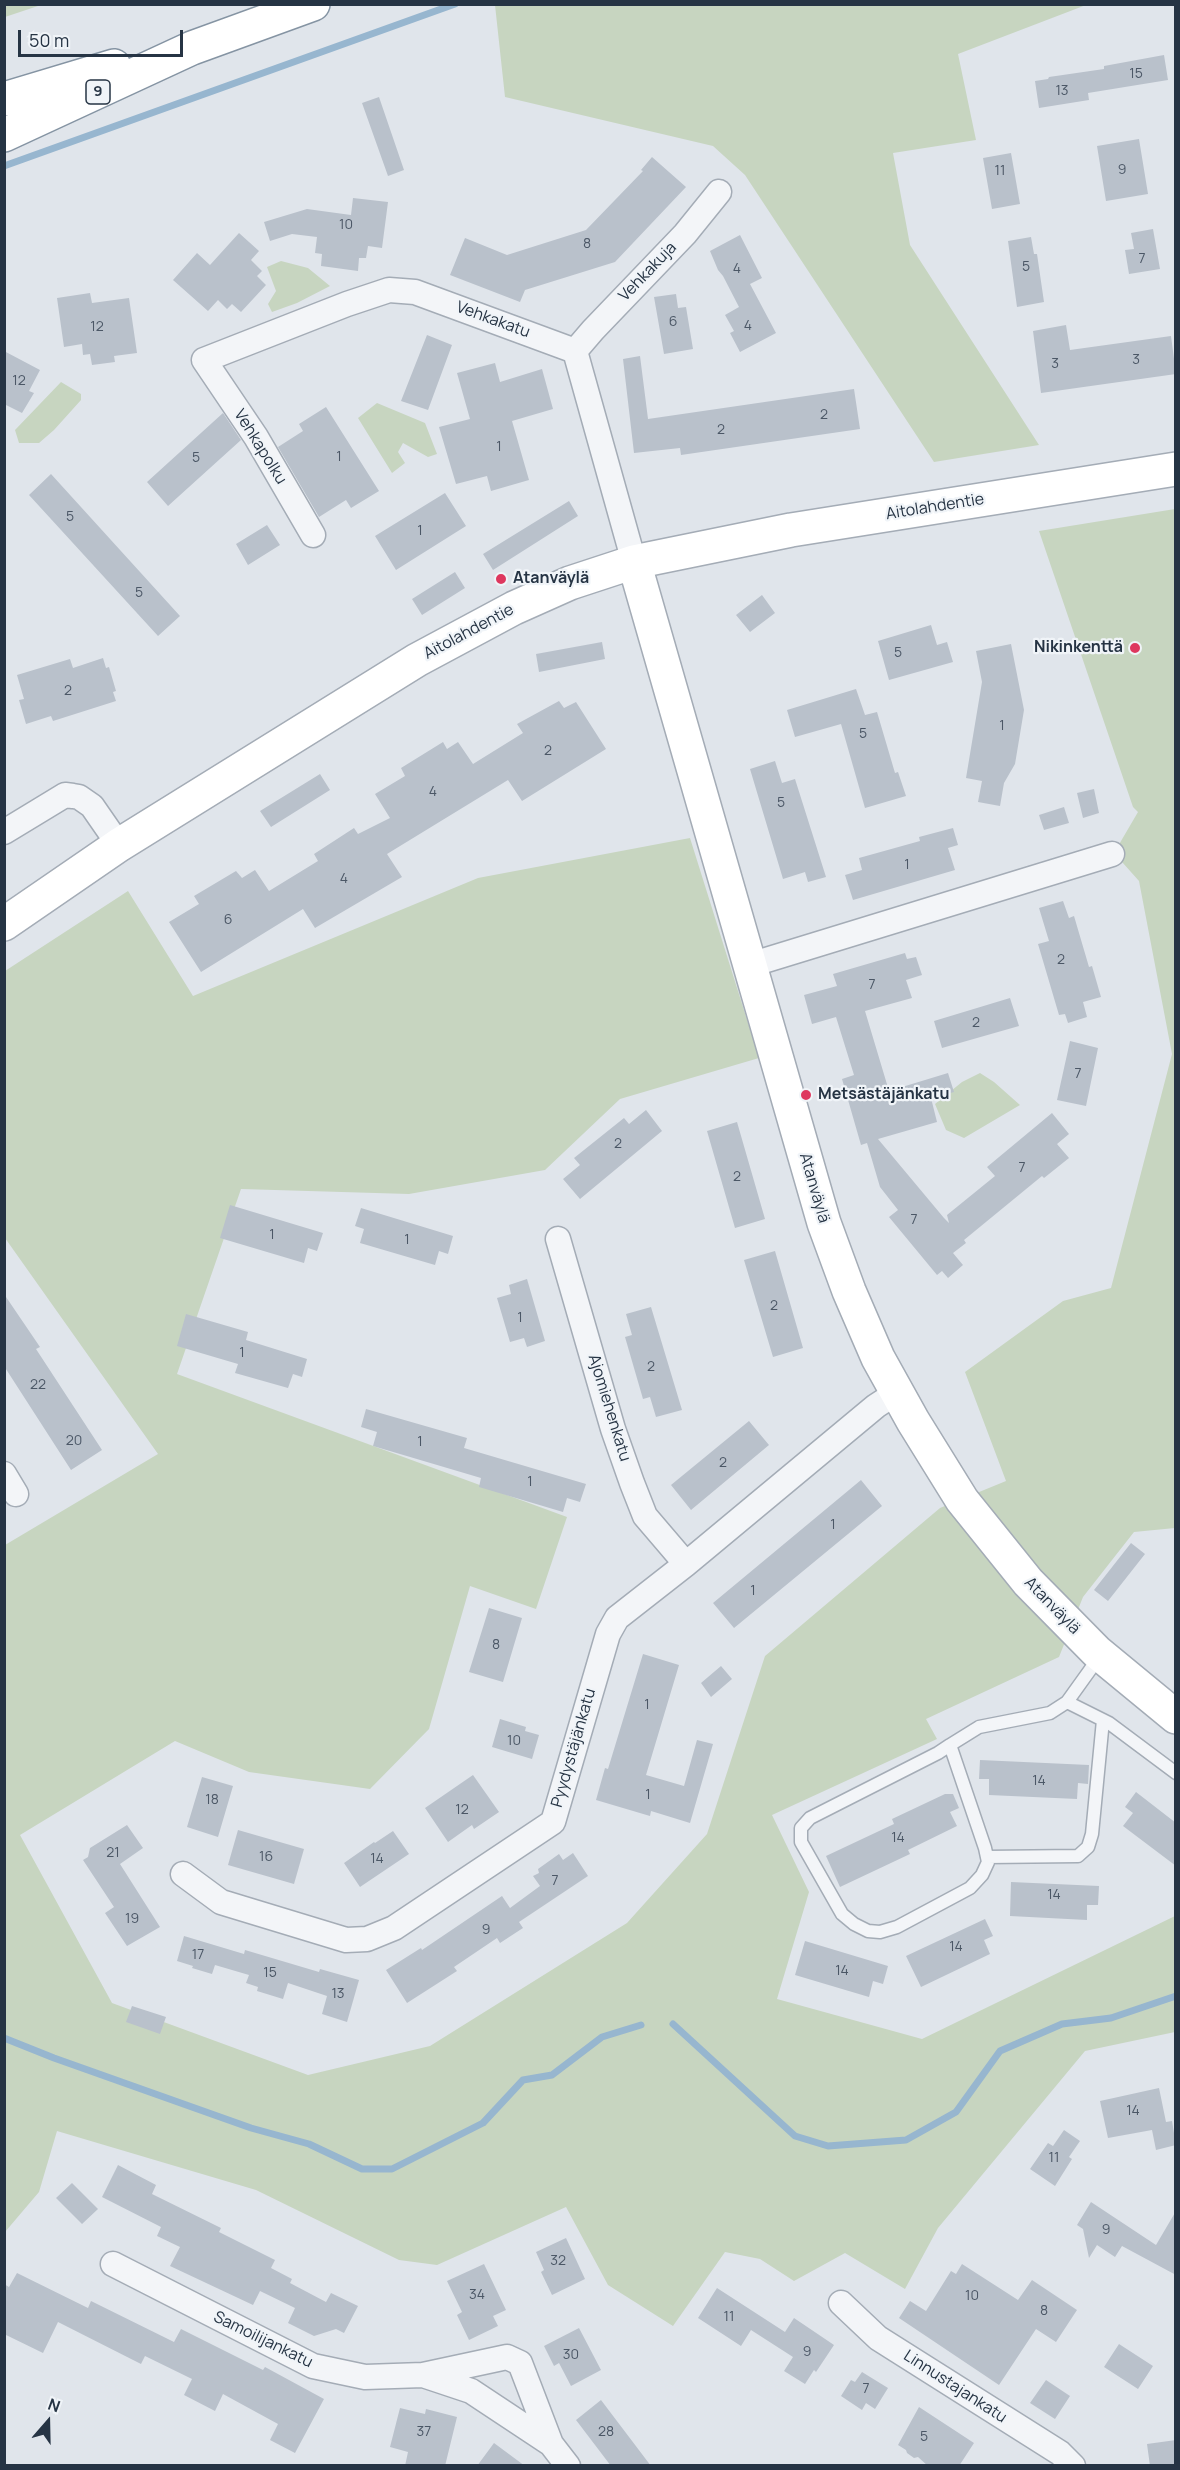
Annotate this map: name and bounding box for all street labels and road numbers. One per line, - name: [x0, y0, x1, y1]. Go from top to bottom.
- road number: 9: [86, 80, 110, 104]
- street label: Vehkakuja: [615, 238, 681, 306]
- street label: Vehkakatu: [453, 298, 533, 342]
- street label: Vehkapolku: [229, 406, 291, 488]
- street label: Aitolahdentie: [885, 490, 985, 524]
- street label: Aitolahdentie: [421, 600, 517, 664]
- street label: Atanväylä: [795, 1151, 833, 1225]
- street label: Ajomiehenkatu: [584, 1352, 634, 1464]
- street label: Atanväylä: [1020, 1574, 1084, 1638]
- street label: Pyydystäjänkatu: [548, 1686, 600, 1810]
- street label: Samoilijankatu: [210, 2308, 316, 2372]
- street label: Linnustajankatu: [900, 2346, 1010, 2428]

